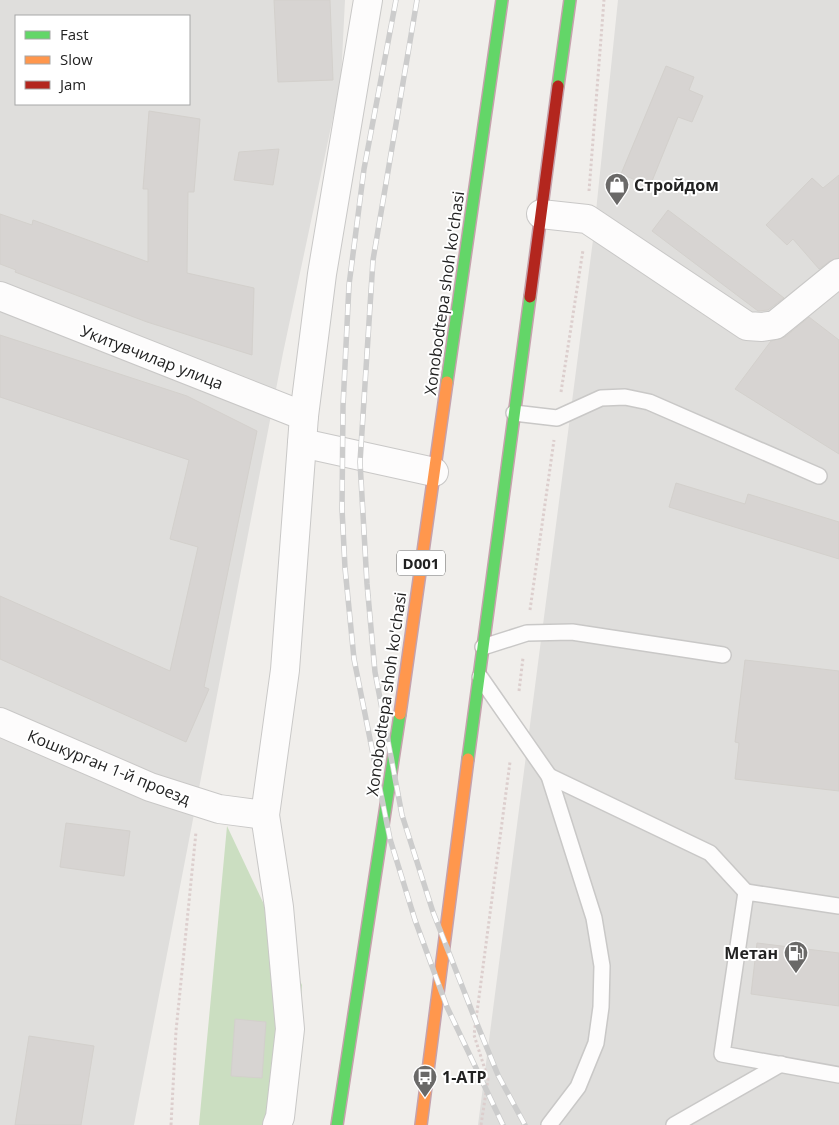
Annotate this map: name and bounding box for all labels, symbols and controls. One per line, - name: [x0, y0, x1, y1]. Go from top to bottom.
- legend: [15, 15, 190, 105]
- text: Fast: [60, 24, 89, 44]
- text: Slow: [60, 49, 93, 69]
- text: Jam: [58, 74, 86, 94]
- shop icon: Стройдом: [604, 172, 630, 206]
- place label: Стройдом: [634, 174, 719, 196]
- street label: Xonobodtepa shoh ko'chasi: [419, 190, 469, 396]
- street label: Укитувчилар улица: [77, 320, 227, 394]
- road number: D001: [397, 550, 445, 576]
- street label: Xonobodtepa shoh ko'chasi: [361, 591, 411, 797]
- street label: Кошкурган 1-й проезд: [24, 724, 194, 810]
- fuel station icon: Метан: [783, 940, 809, 974]
- place label: Метан: [724, 942, 778, 964]
- bus stop icon: 1-ATP: [412, 1064, 438, 1098]
- place label: 1-ATP: [442, 1066, 487, 1088]

